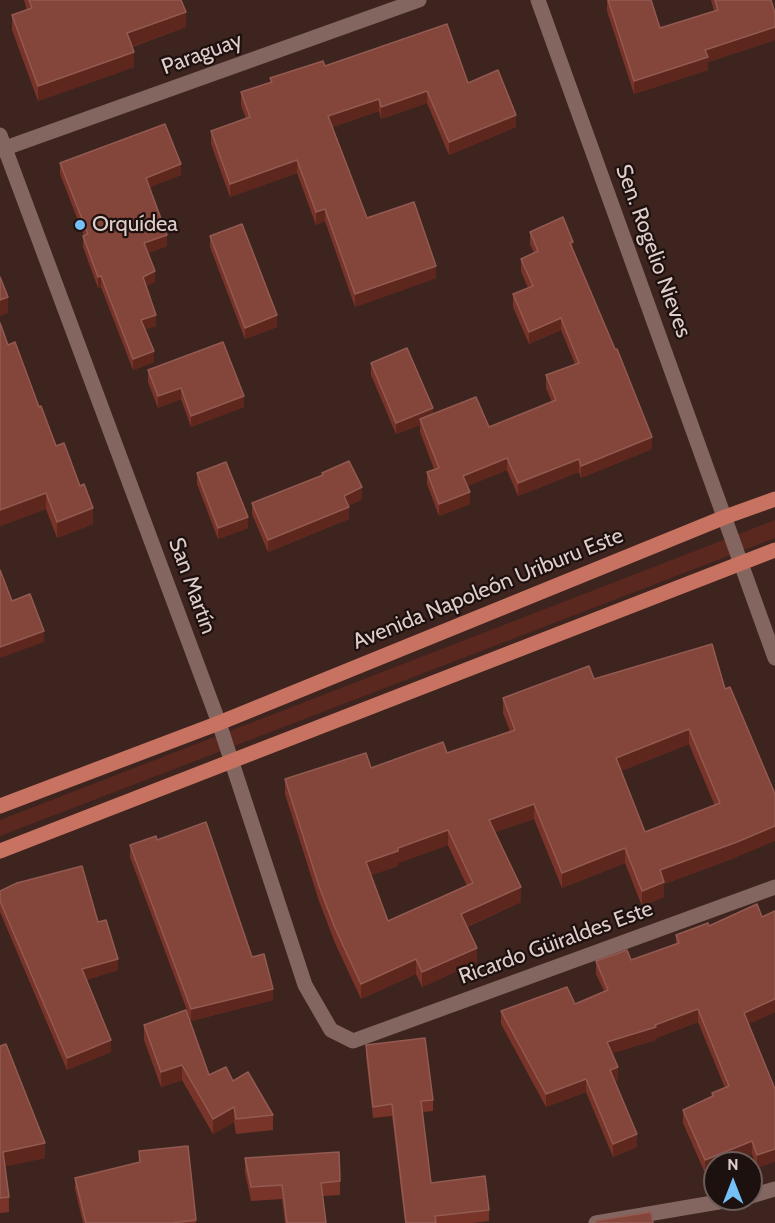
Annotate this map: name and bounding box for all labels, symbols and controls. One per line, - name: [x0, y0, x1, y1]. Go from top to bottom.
- street label: Paraguay: [158, 27, 246, 81]
- street label: Sen. Rogelio Nieves: [609, 161, 697, 341]
- place label: Orquídea: [92, 212, 178, 238]
- marker: Orquídea: [73, 218, 87, 232]
- street label: Avenida Napoleón Uriburu Este: [349, 523, 627, 655]
- street label: San Martín: [162, 534, 222, 638]
- street label: Ricardo Güiraldes Este: [455, 896, 657, 990]
- north arrow: [703, 1151, 763, 1211]
- text: N: [727, 1155, 739, 1174]

